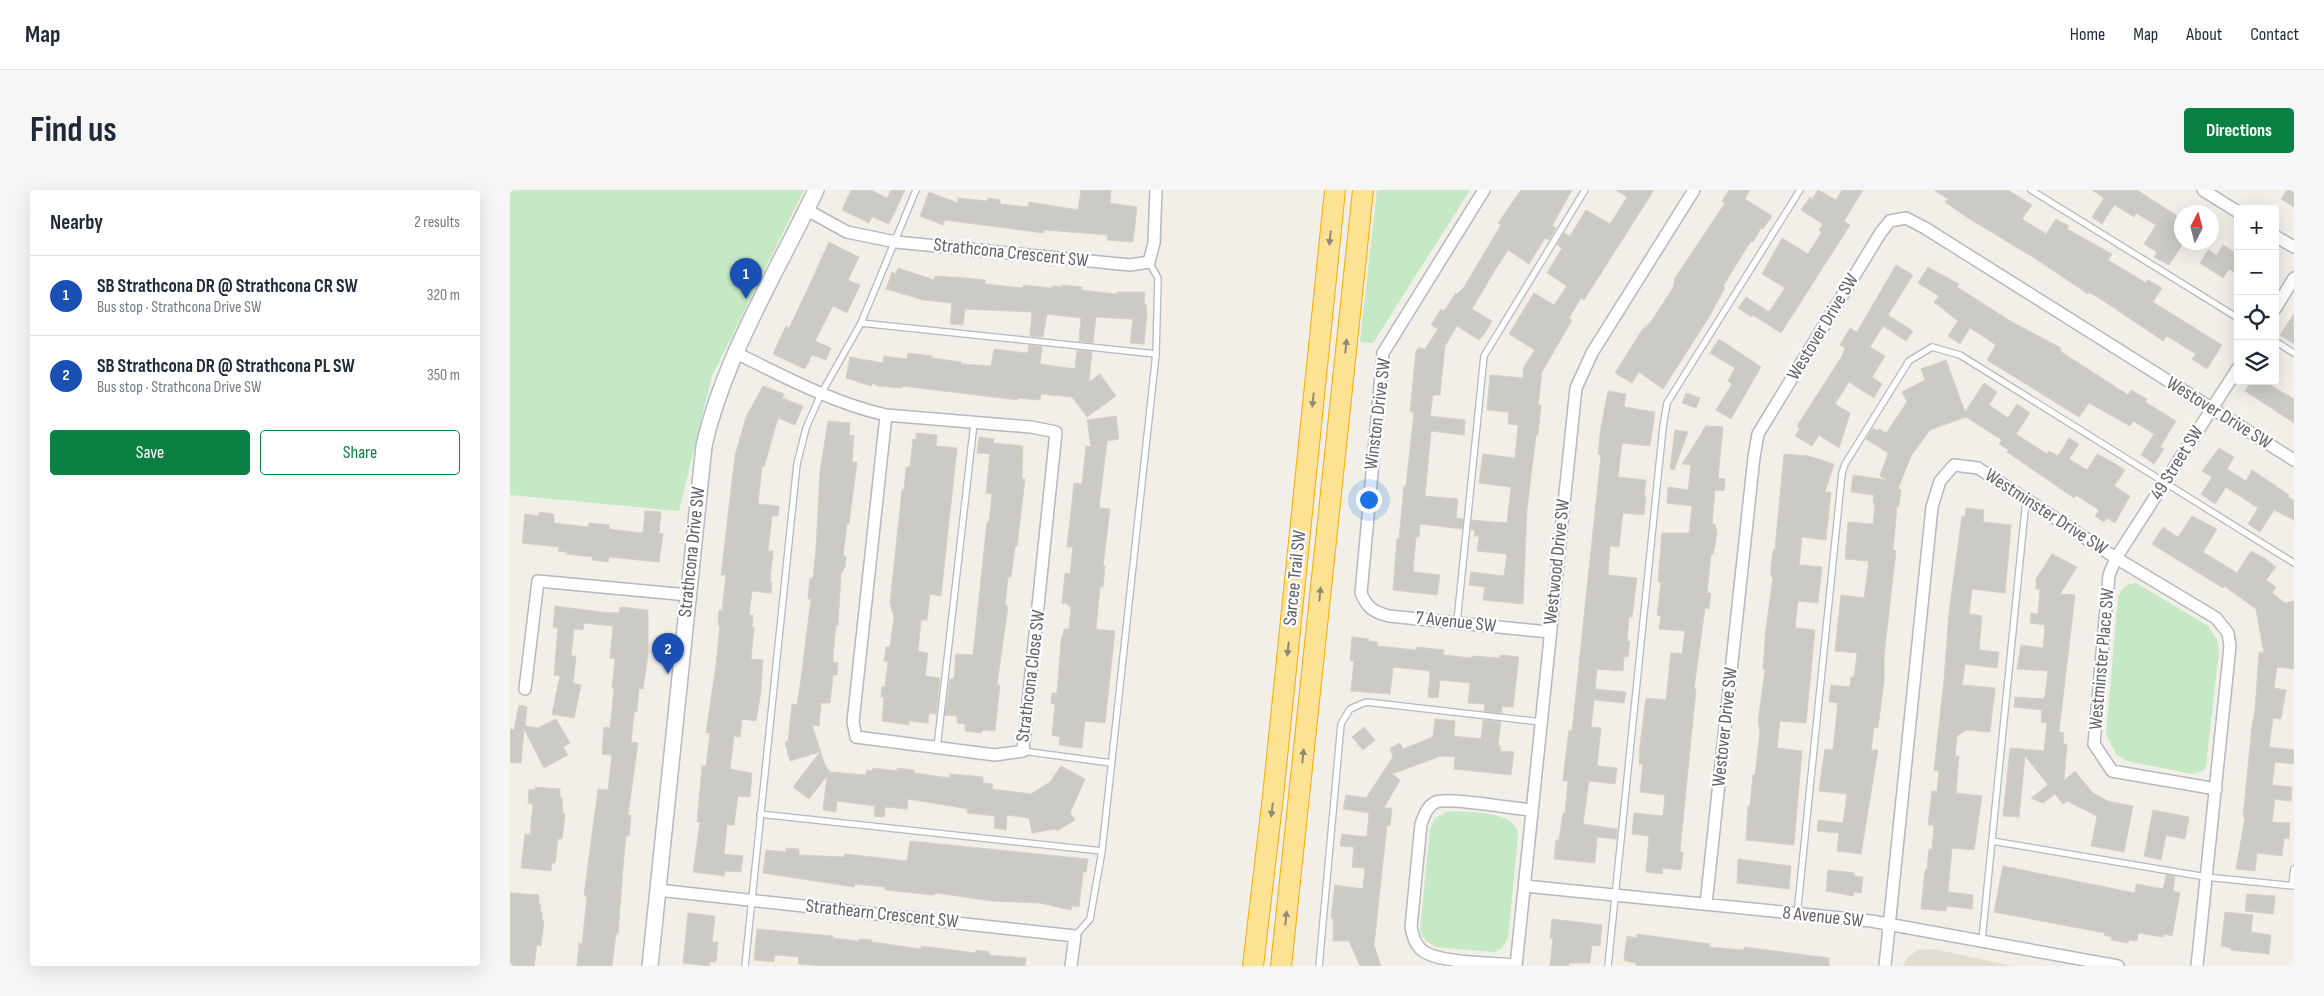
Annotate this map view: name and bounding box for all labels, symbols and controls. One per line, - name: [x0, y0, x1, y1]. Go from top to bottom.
- text: Map: [25, 20, 60, 49]
- text: Home: [2070, 24, 2105, 45]
- text: Map: [2133, 24, 2158, 45]
- text: About: [2186, 24, 2222, 45]
- text: Contact: [2250, 24, 2299, 45]
- button: Directions: [2184, 108, 2294, 153]
- text: Find us: [30, 109, 117, 152]
- north arrow: [2174, 205, 2219, 250]
- map controls: [2234, 205, 2279, 385]
- button: +: [2234, 205, 2279, 250]
- text: Nearby: [50, 210, 103, 235]
- text: 2 results: [414, 213, 460, 232]
- one-way arrow: [1326, 231, 1334, 247]
- street label: Strathcona Crescent SW: [932, 233, 1090, 273]
- button: −: [2234, 250, 2279, 295]
- pin: 1: [730, 258, 762, 299]
- street label: Westover Drive SW: [1782, 269, 1864, 384]
- text: SB Strathcona DR @ Strathcona CR SW: [97, 275, 358, 298]
- text: 1: [63, 286, 69, 305]
- text: 320 m: [427, 286, 460, 305]
- button: locate: [2234, 295, 2279, 340]
- text: Bus stop · Strathcona Drive SW: [97, 298, 261, 317]
- one-way arrow: [1342, 337, 1350, 353]
- button: layers: [2234, 340, 2279, 385]
- text: SB Strathcona DR @ Strathcona PL SW: [97, 355, 355, 378]
- street label: Winston Drive SW: [1360, 356, 1396, 471]
- text: 2: [62, 366, 70, 385]
- text: 350 m: [427, 366, 460, 385]
- street label: Westover Drive SW: [2162, 371, 2276, 455]
- text: Bus stop · Strathcona Drive SW: [97, 378, 261, 397]
- one-way arrow: [1309, 392, 1317, 408]
- street label: 49 Street SW: [2145, 421, 2209, 504]
- button: Save: [50, 430, 250, 475]
- button: Share: [260, 430, 460, 475]
- street label: Westminster Drive SW: [1980, 464, 2112, 560]
- street label: Strathcona Drive SW: [674, 485, 710, 618]
- your location: [1356, 487, 1382, 513]
- street label: Westwood Drive SW: [1539, 497, 1575, 626]
- street label: Sarcee Trail SW: [1279, 529, 1312, 627]
- one-way arrow: [1316, 586, 1324, 602]
- street label: Westminster Place SW: [2084, 587, 2120, 731]
- street label: 7 Avenue SW: [1415, 606, 1498, 638]
- street label: Strathcona Close SW: [1011, 608, 1051, 743]
- pin: 2: [652, 633, 684, 674]
- one-way arrow: [1284, 641, 1292, 657]
- street label: Westover Drive SW: [1707, 666, 1743, 788]
- one-way arrow: [1299, 748, 1307, 764]
- one-way arrow: [1268, 803, 1276, 819]
- street label: Strathearn Crescent SW: [805, 895, 960, 934]
- street label: 8 Avenue SW: [1781, 901, 1865, 933]
- one-way arrow: [1282, 909, 1290, 925]

